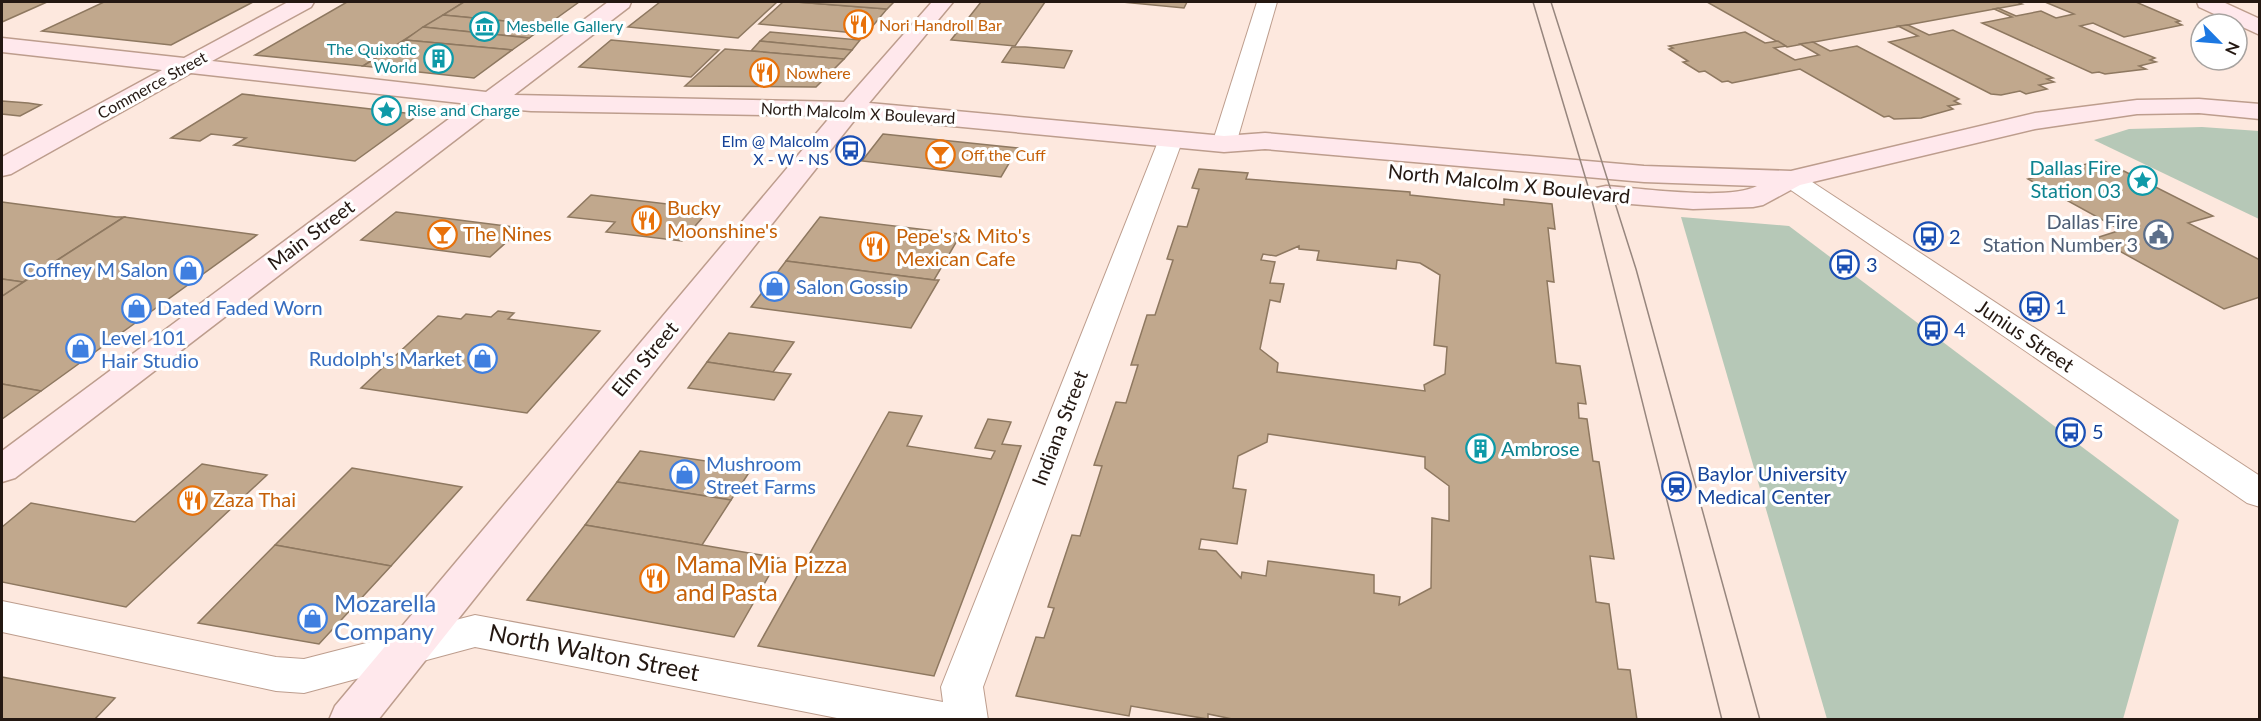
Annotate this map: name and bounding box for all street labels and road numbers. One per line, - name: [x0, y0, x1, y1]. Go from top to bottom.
- street label: Commerce Street: [94, 47, 210, 122]
- street label: North Malcolm X Boulevard: [760, 98, 956, 127]
- street label: North Malcolm X Boulevard: [1387, 158, 1631, 208]
- street label: Main Street: [262, 194, 358, 274]
- street label: Junius Street: [1972, 294, 2079, 377]
- street label: Elm Street: [606, 316, 682, 401]
- street label: Indiana Street: [1026, 367, 1092, 489]
- street label: North Walton Street: [486, 617, 703, 686]

